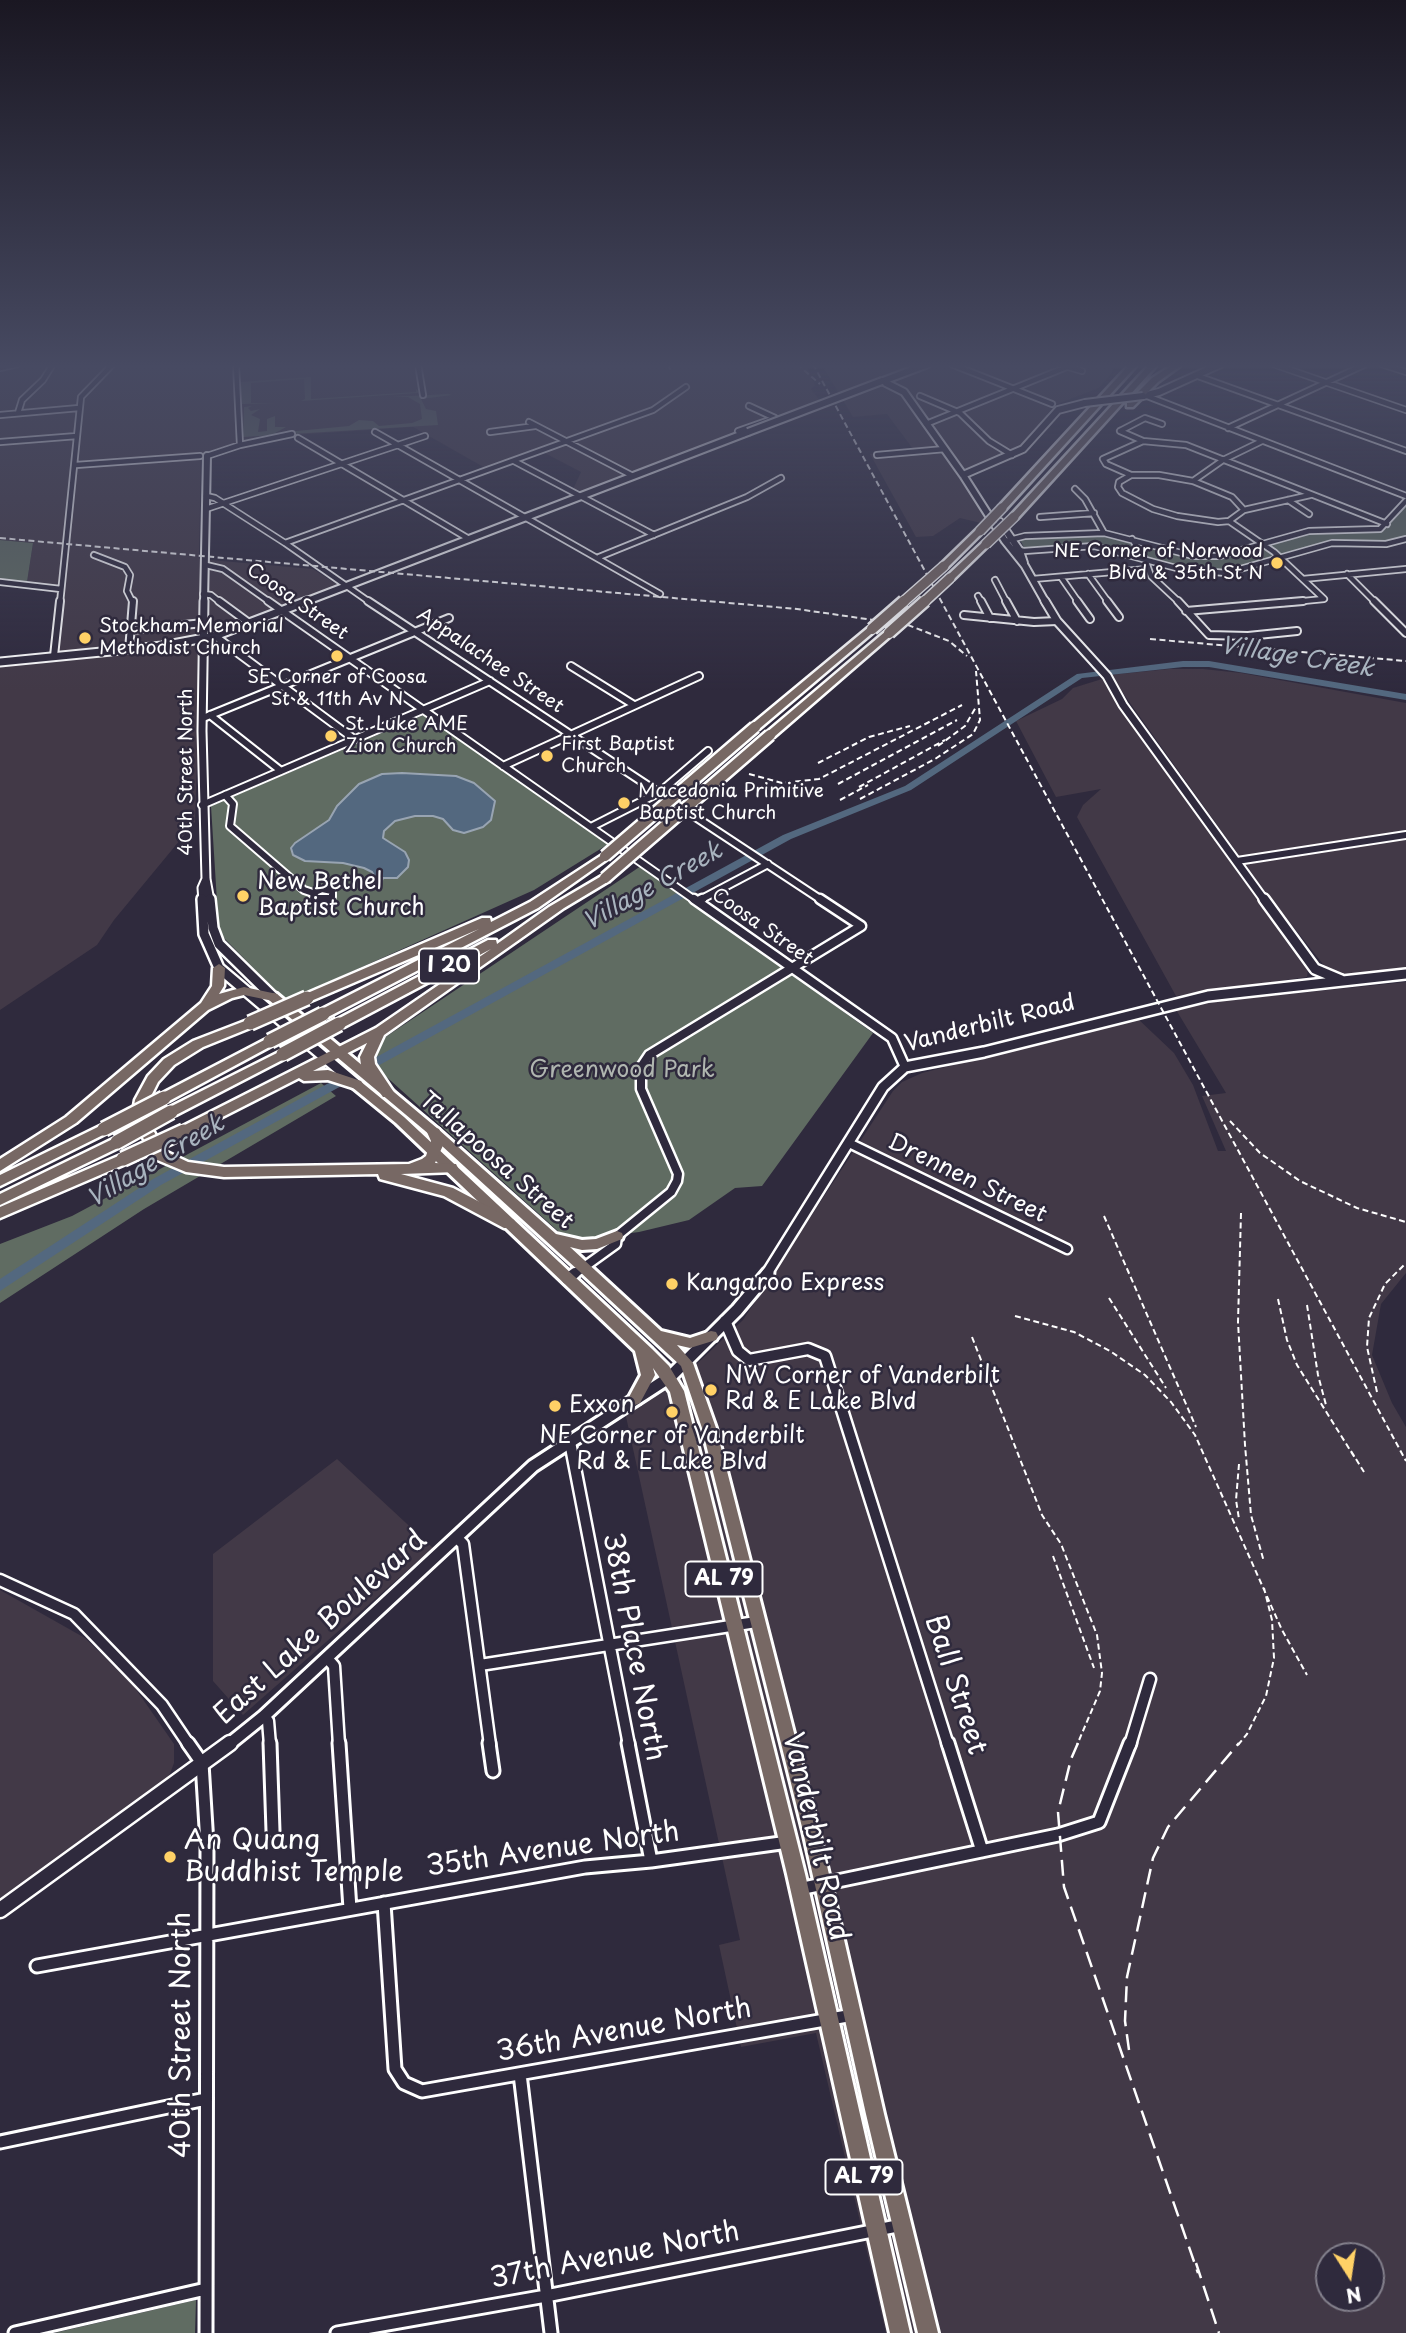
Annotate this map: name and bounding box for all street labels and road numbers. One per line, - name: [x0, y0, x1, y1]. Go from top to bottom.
- street label: Coosa Street: [242, 559, 352, 645]
- street label: Appalachee Street: [412, 603, 568, 719]
- street label: 40th Street North: [176, 688, 198, 856]
- street label: Coosa Street: [707, 884, 817, 970]
- road number: I 20: [419, 948, 479, 984]
- street label: Vanderbilt Road: [902, 989, 1078, 1059]
- street label: Tallapoosa Street: [413, 1087, 579, 1235]
- street label: Drennen Street: [883, 1129, 1051, 1229]
- street label: East Lake Boulevard: [208, 1524, 434, 1732]
- street label: 38th Place North: [594, 1530, 672, 1764]
- road number: AL 79: [686, 1562, 762, 1596]
- street label: Ball Street: [917, 1611, 993, 1759]
- street label: Vanderbilt Road: [775, 1730, 855, 1944]
- street label: 35th Avenue North: [424, 1816, 682, 1884]
- street label: 40th Street North: [165, 1912, 199, 2158]
- street label: 36th Avenue North: [494, 1992, 754, 2070]
- road number: AL 79: [826, 2160, 903, 2194]
- street label: 37th Avenue North: [488, 2215, 742, 2297]

